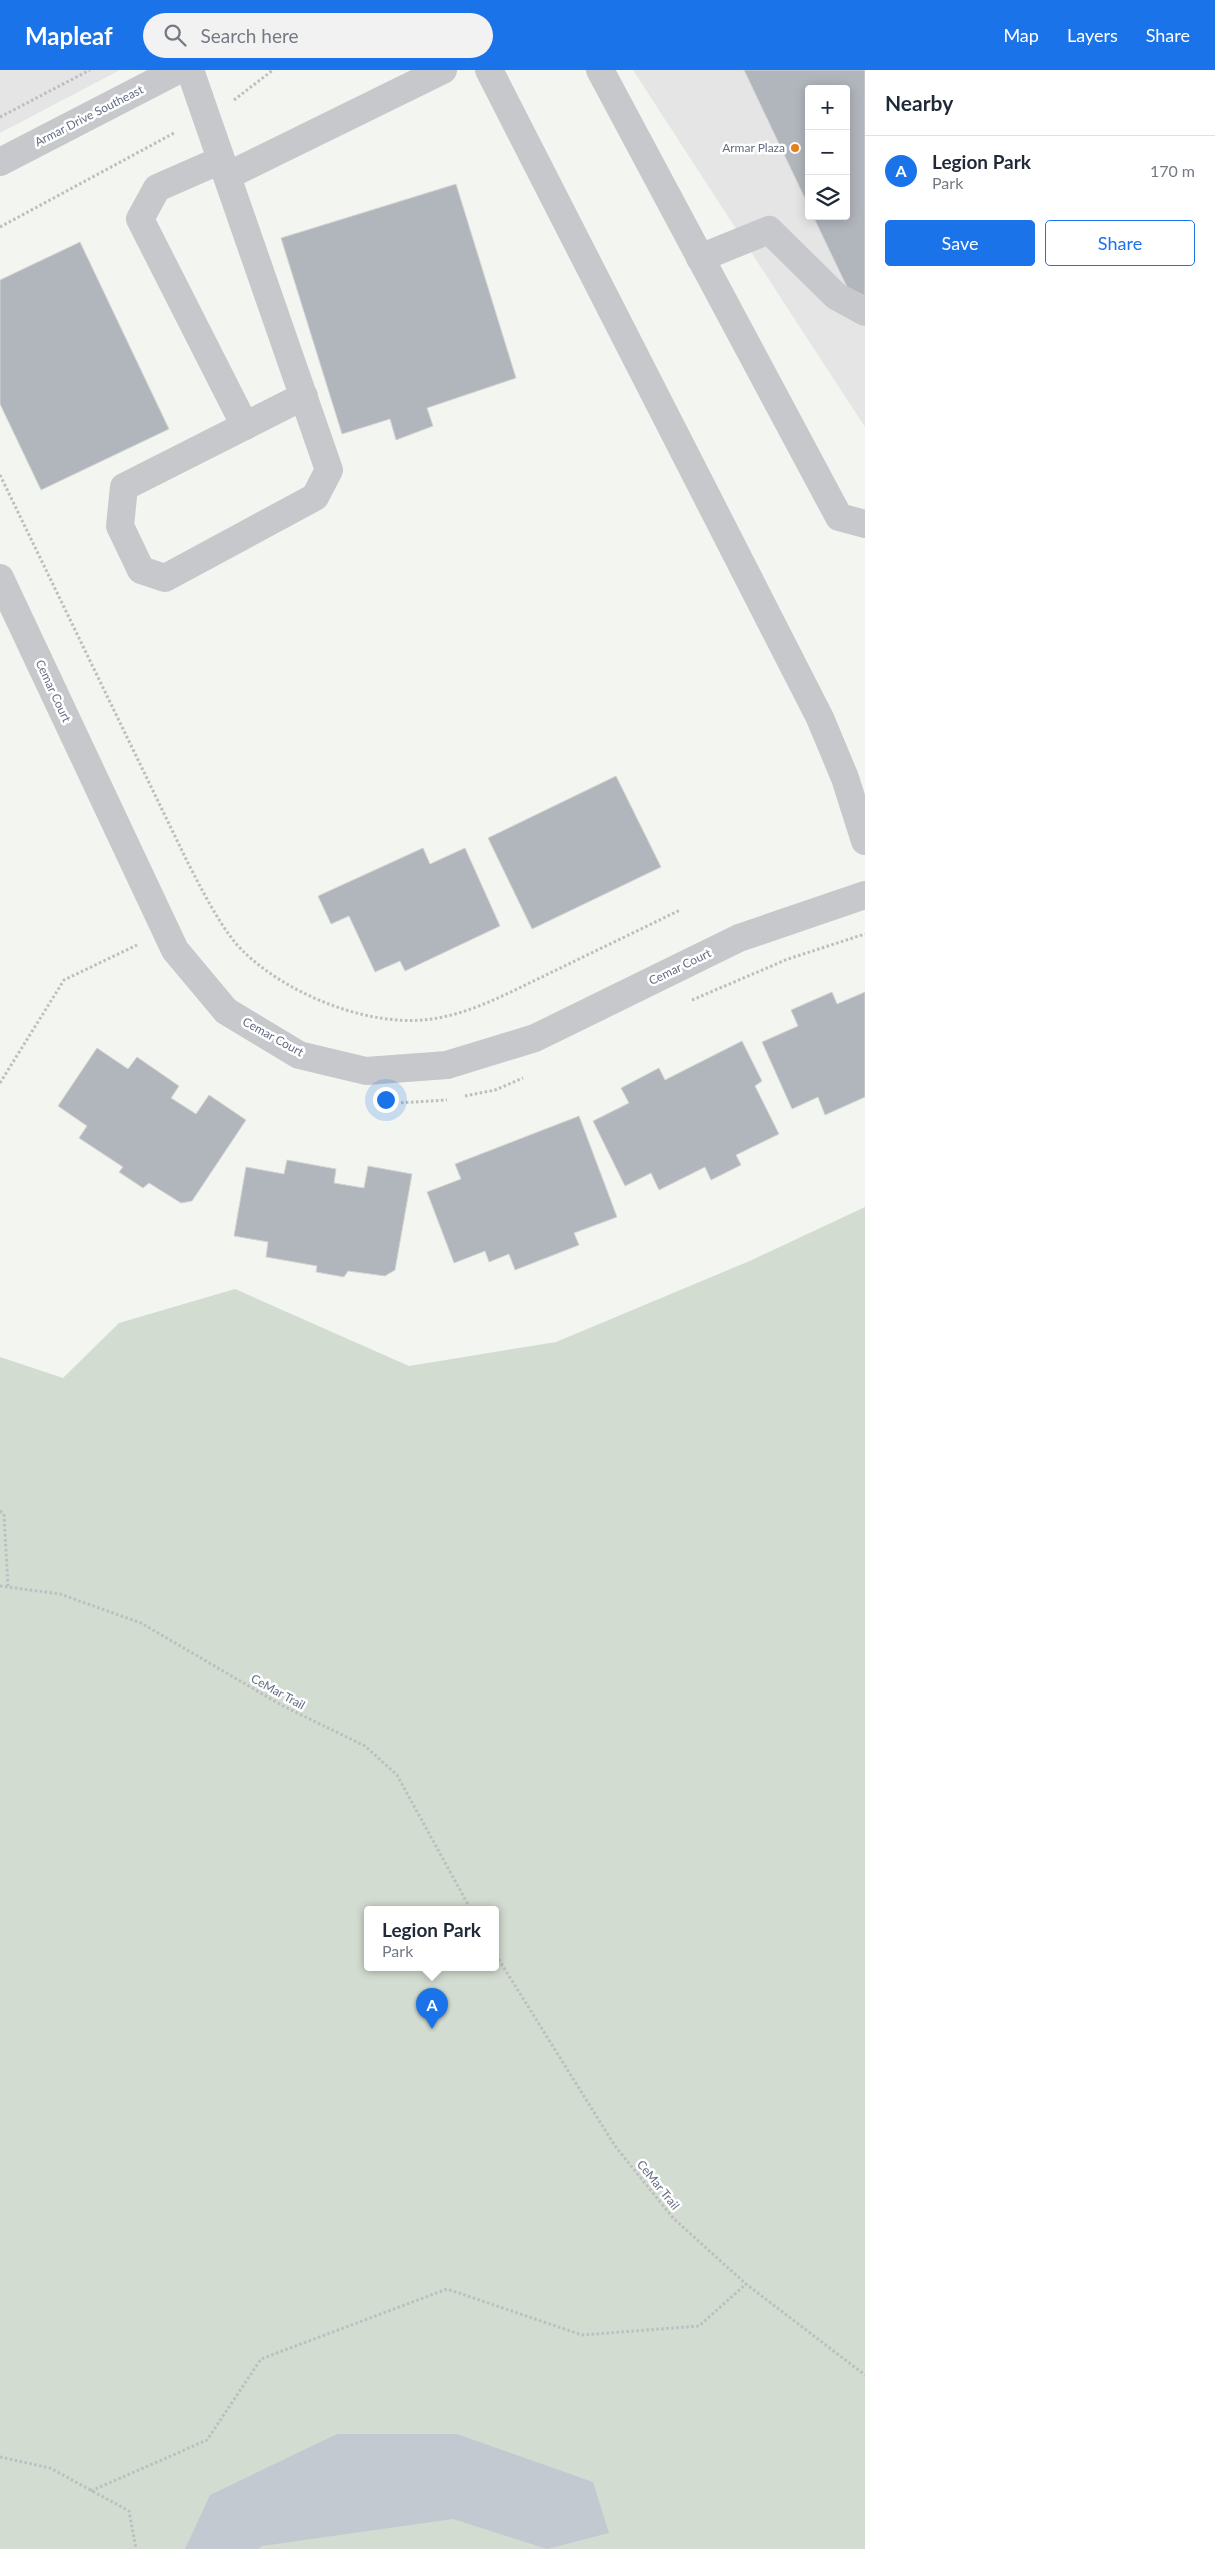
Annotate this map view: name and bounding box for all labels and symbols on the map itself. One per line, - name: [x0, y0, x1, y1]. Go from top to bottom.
- street label: Armar Drive Southeast: [32, 81, 146, 149]
- place label: Armar Plaza: [722, 140, 785, 155]
- marker: Armar Plaza: [789, 142, 801, 154]
- street label: Cemar Court: [32, 657, 75, 725]
- street label: Cemar Court: [646, 945, 714, 988]
- street label: Cemar Court: [240, 1014, 307, 1060]
- your location: [373, 1087, 399, 1113]
- street label: CeMar Trail: [249, 1671, 308, 1713]
- pin: A: [416, 1988, 448, 2029]
- street label: CeMar Trail: [634, 2157, 683, 2213]

